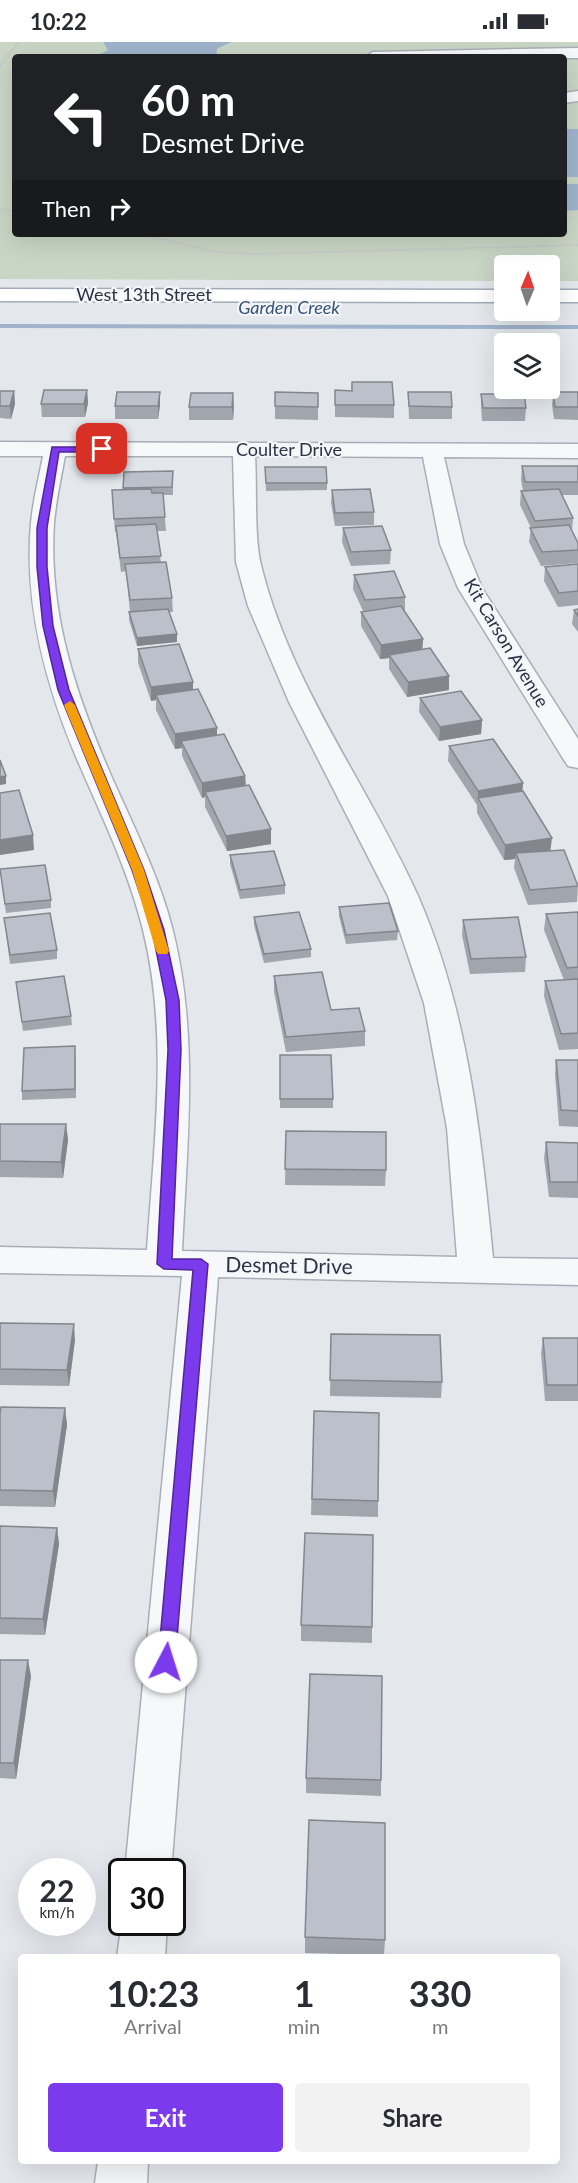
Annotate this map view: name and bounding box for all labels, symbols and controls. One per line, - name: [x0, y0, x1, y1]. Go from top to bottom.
- text: 10:22: [30, 8, 87, 35]
- text: 60 m: [141, 75, 235, 125]
- icon: left: [42, 78, 120, 156]
- text: Desmet Drive: [141, 126, 305, 159]
- icon: right: [103, 192, 136, 225]
- text: Then: [42, 195, 91, 222]
- north arrow: [494, 255, 560, 321]
- map controls: [494, 255, 560, 399]
- street label: West 13th Street: [76, 283, 212, 305]
- water label: Garden Creek: [238, 296, 340, 318]
- button: layers: [494, 333, 560, 399]
- pin: [76, 423, 127, 474]
- icon: arrive: [85, 432, 118, 465]
- street label: Coulter Drive: [236, 438, 342, 460]
- street label: Kit Carson Avenue: [460, 574, 554, 711]
- street label: Desmet Drive: [225, 1251, 353, 1278]
- position arrow: [134, 1630, 198, 1694]
- speed limit sign: 30: [108, 1858, 186, 1936]
- text: 22: [40, 1872, 74, 1908]
- text: km/h: [39, 1903, 75, 1921]
- text: 10:23: [107, 1971, 199, 2015]
- text: 1: [294, 1971, 315, 2015]
- text: 330: [409, 1971, 471, 2015]
- text: Arrival: [124, 2014, 182, 2038]
- text: min: [288, 2014, 320, 2038]
- text: m: [432, 2014, 448, 2038]
- button: Exit: [48, 2083, 283, 2152]
- button: Share: [295, 2083, 530, 2152]

